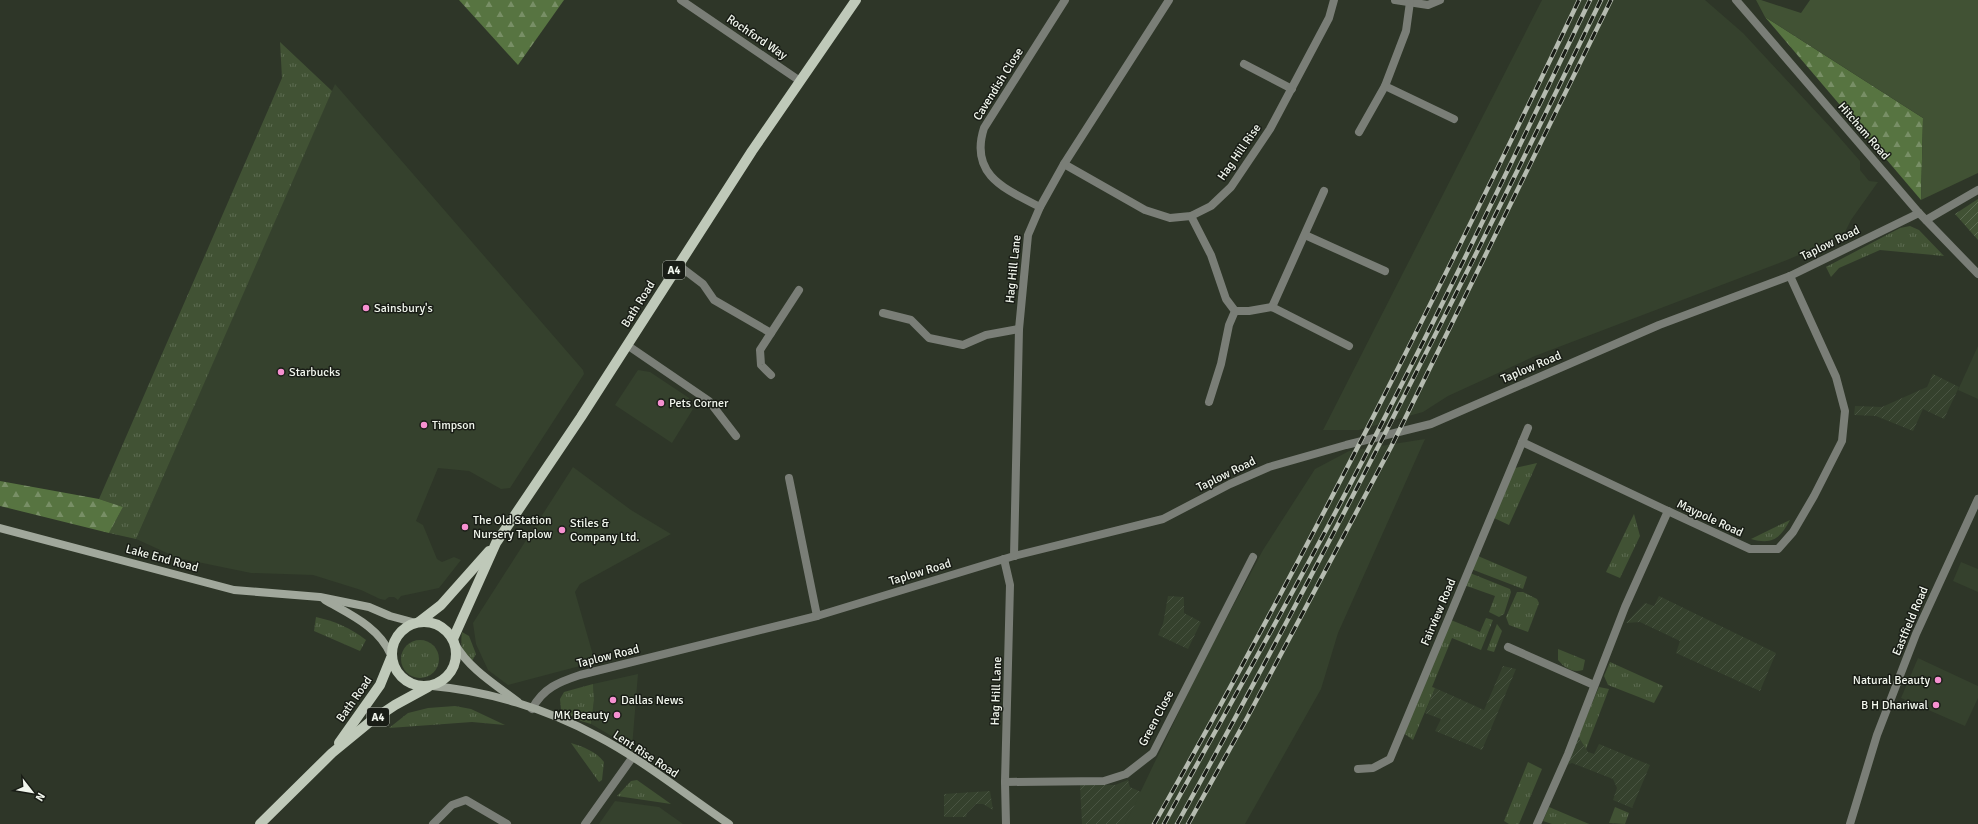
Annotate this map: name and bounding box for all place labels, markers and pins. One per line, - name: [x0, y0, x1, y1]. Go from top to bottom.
- place label: Sainsbury's: [374, 301, 433, 316]
- marker: Sainsbury's: [361, 303, 371, 313]
- place label: Starbucks: [289, 365, 340, 380]
- marker: Starbucks: [276, 367, 286, 377]
- place label: Pets Corner: [669, 396, 729, 411]
- marker: Pets Corner: [656, 398, 666, 408]
- place label: Timpson: [432, 418, 475, 433]
- marker: Timpson: [419, 420, 429, 430]
- place label: The Old Station Nursery Taplow: [473, 513, 552, 542]
- place label: Stiles & Company Ltd.: [570, 516, 639, 545]
- marker: The Old Station Nursery Taplow: [460, 522, 470, 532]
- marker: Stiles & Company Ltd.: [557, 525, 567, 535]
- place label: Natural Beauty: [1853, 673, 1930, 688]
- marker: Natural Beauty: [1933, 675, 1943, 685]
- place label: Dallas News: [621, 693, 684, 708]
- marker: Dallas News: [608, 695, 618, 705]
- place label: B H Dhariwal: [1861, 698, 1928, 713]
- marker: B H Dhariwal: [1931, 700, 1941, 710]
- place label: MK Beauty: [554, 708, 609, 723]
- marker: MK Beauty: [612, 710, 622, 720]

